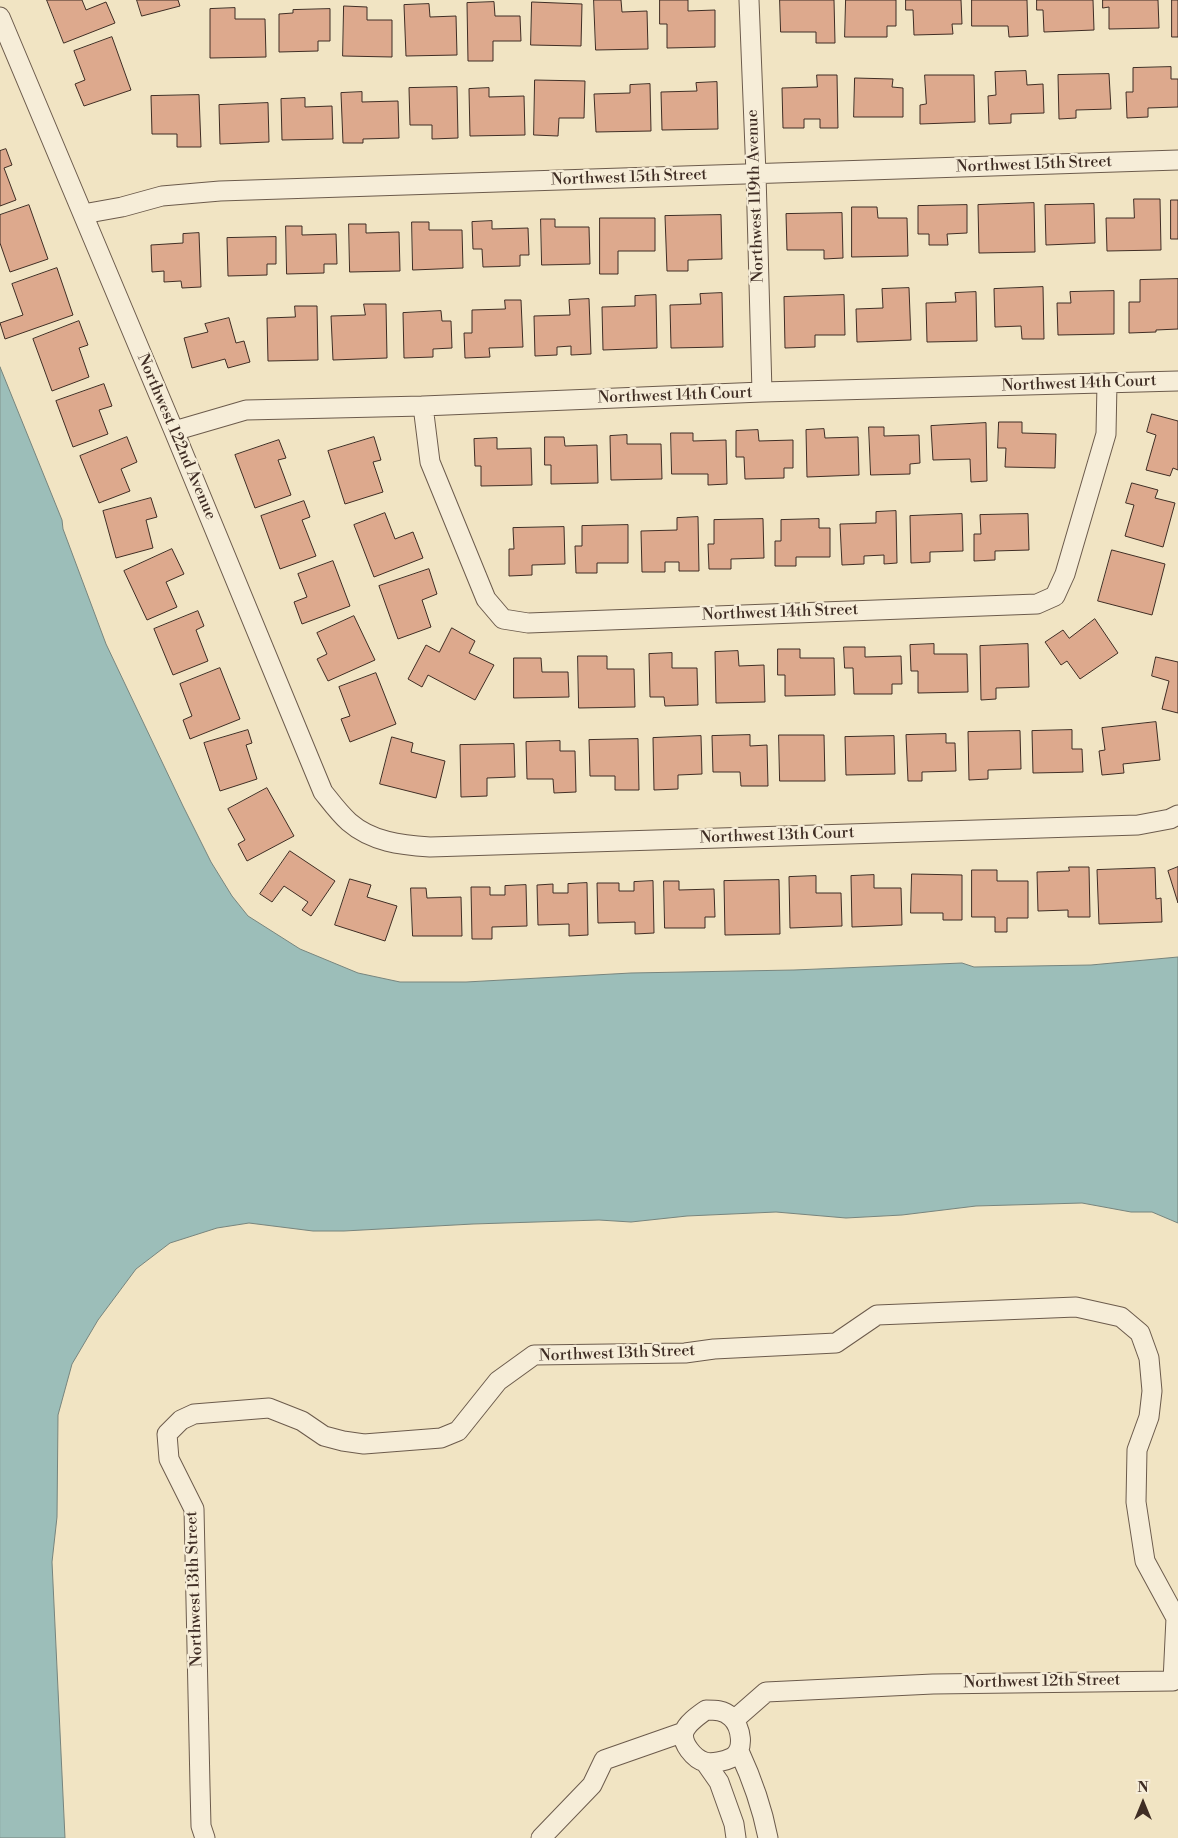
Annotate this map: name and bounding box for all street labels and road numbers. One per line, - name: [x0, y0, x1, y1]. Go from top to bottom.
- street label: Northwest 119th Avenue: [743, 109, 769, 283]
- street label: Northwest 15th Street: [956, 153, 1112, 177]
- street label: Northwest 15th Street: [551, 166, 707, 190]
- street label: Northwest 122nd Avenue: [132, 351, 220, 523]
- street label: Northwest 14th Court: [1001, 372, 1157, 396]
- street label: Northwest 14th Court: [597, 384, 753, 408]
- street label: Northwest 14th Street: [702, 601, 858, 625]
- street label: Northwest 13th Court: [699, 824, 855, 848]
- street label: Northwest 13th Street: [539, 1342, 695, 1366]
- street label: Northwest 13th Street: [183, 1511, 207, 1667]
- street label: Northwest 12th Street: [963, 1671, 1121, 1693]

